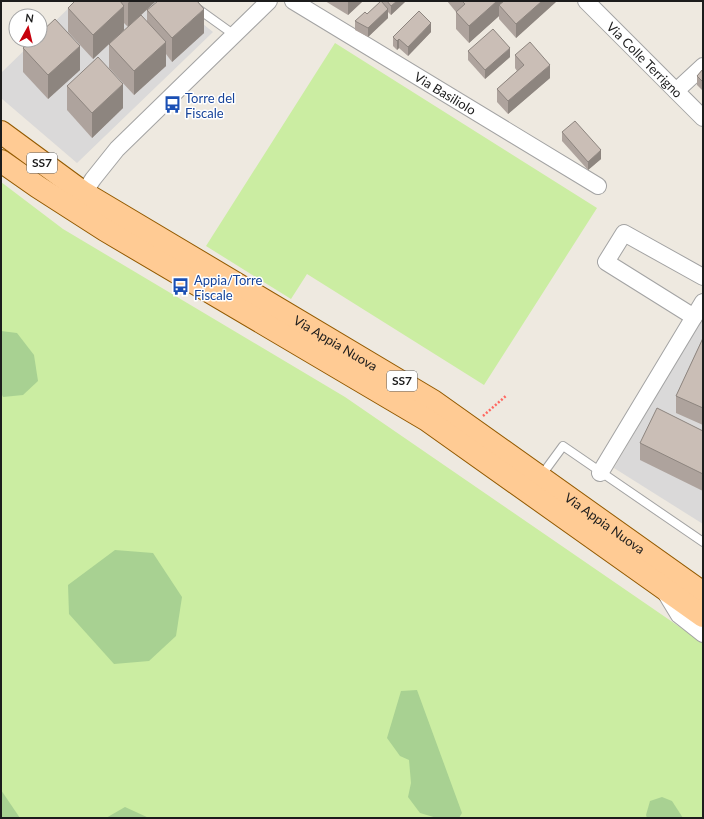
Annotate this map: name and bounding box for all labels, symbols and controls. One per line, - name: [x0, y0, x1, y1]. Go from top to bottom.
- north arrow: [8, 8, 48, 48]
- text: N: [24, 11, 35, 25]
- street label: Via Colle Terrigno: [603, 18, 686, 101]
- street label: Via Basiliolo: [411, 68, 479, 118]
- place label: Torre del Fiscale: [185, 90, 235, 121]
- bus stop icon: Torre del Fiscale: [162, 95, 182, 115]
- road number: SS7: [27, 153, 57, 173]
- place label: Appia/Torre Fiscale: [194, 272, 262, 303]
- bus stop icon: Appia/Torre Fiscale: [171, 277, 191, 297]
- street label: Via Appia Nuova: [291, 312, 381, 374]
- road number: SS7: [387, 371, 417, 391]
- street label: Via Appia Nuova: [561, 489, 648, 557]

